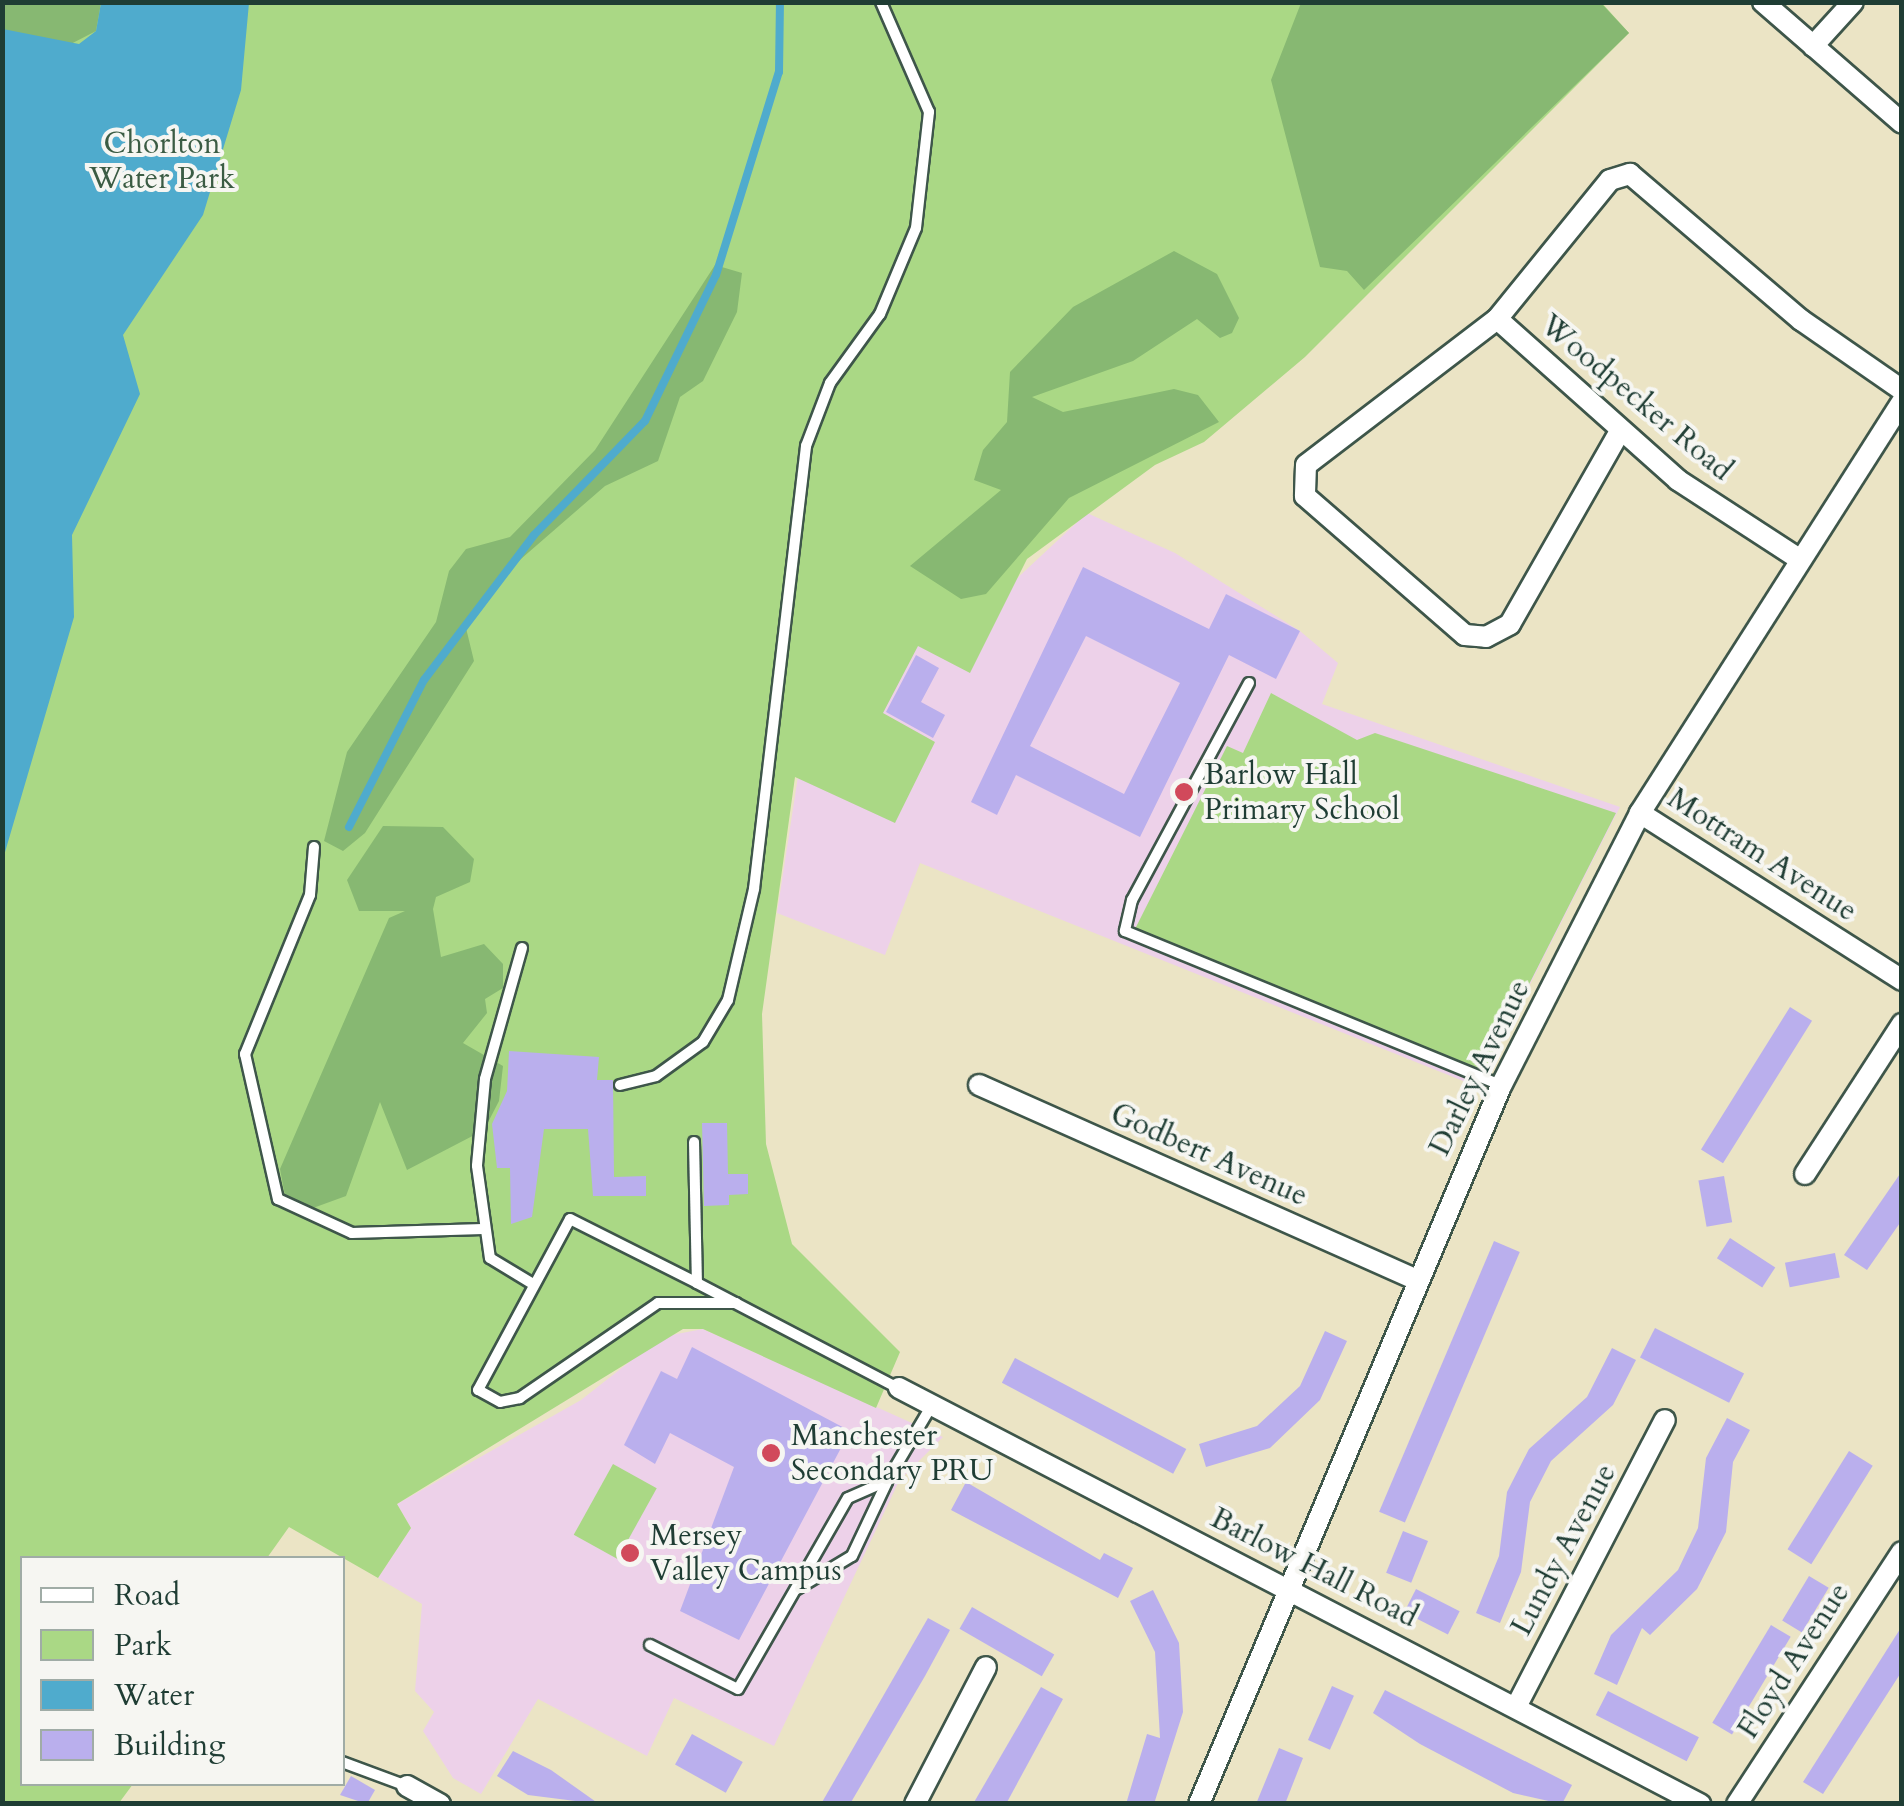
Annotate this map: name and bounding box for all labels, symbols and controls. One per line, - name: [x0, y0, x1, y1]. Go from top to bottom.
- park label: Chorlton Water Park: [89, 126, 235, 196]
- street label: Woodpecker Road: [1533, 307, 1739, 489]
- place label: Barlow Hall Primary School: [1204, 757, 1400, 828]
- marker: Barlow Hall Primary School: [1173, 781, 1195, 803]
- street label: Mottram Avenue: [1661, 781, 1863, 929]
- street label: Darley Avenue: [1422, 974, 1538, 1162]
- street label: Godbert Avenue: [1105, 1096, 1313, 1214]
- place label: Manchester Secondary PRU: [791, 1418, 993, 1488]
- marker: Manchester Secondary PRU: [760, 1442, 782, 1464]
- street label: Lundy Avenue: [1504, 1458, 1624, 1642]
- street label: Barlow Hall Road: [1204, 1500, 1424, 1636]
- place label: Mersey Valley Campus: [650, 1518, 842, 1588]
- marker: Mersey Valley Campus: [619, 1542, 641, 1564]
- legend: [20, 1556, 345, 1786]
- text: Road: [114, 1575, 180, 1616]
- street label: Floyd Avenue: [1730, 1577, 1858, 1745]
- text: Park: [114, 1625, 172, 1666]
- text: Water: [114, 1675, 194, 1716]
- text: Building: [114, 1725, 225, 1766]

